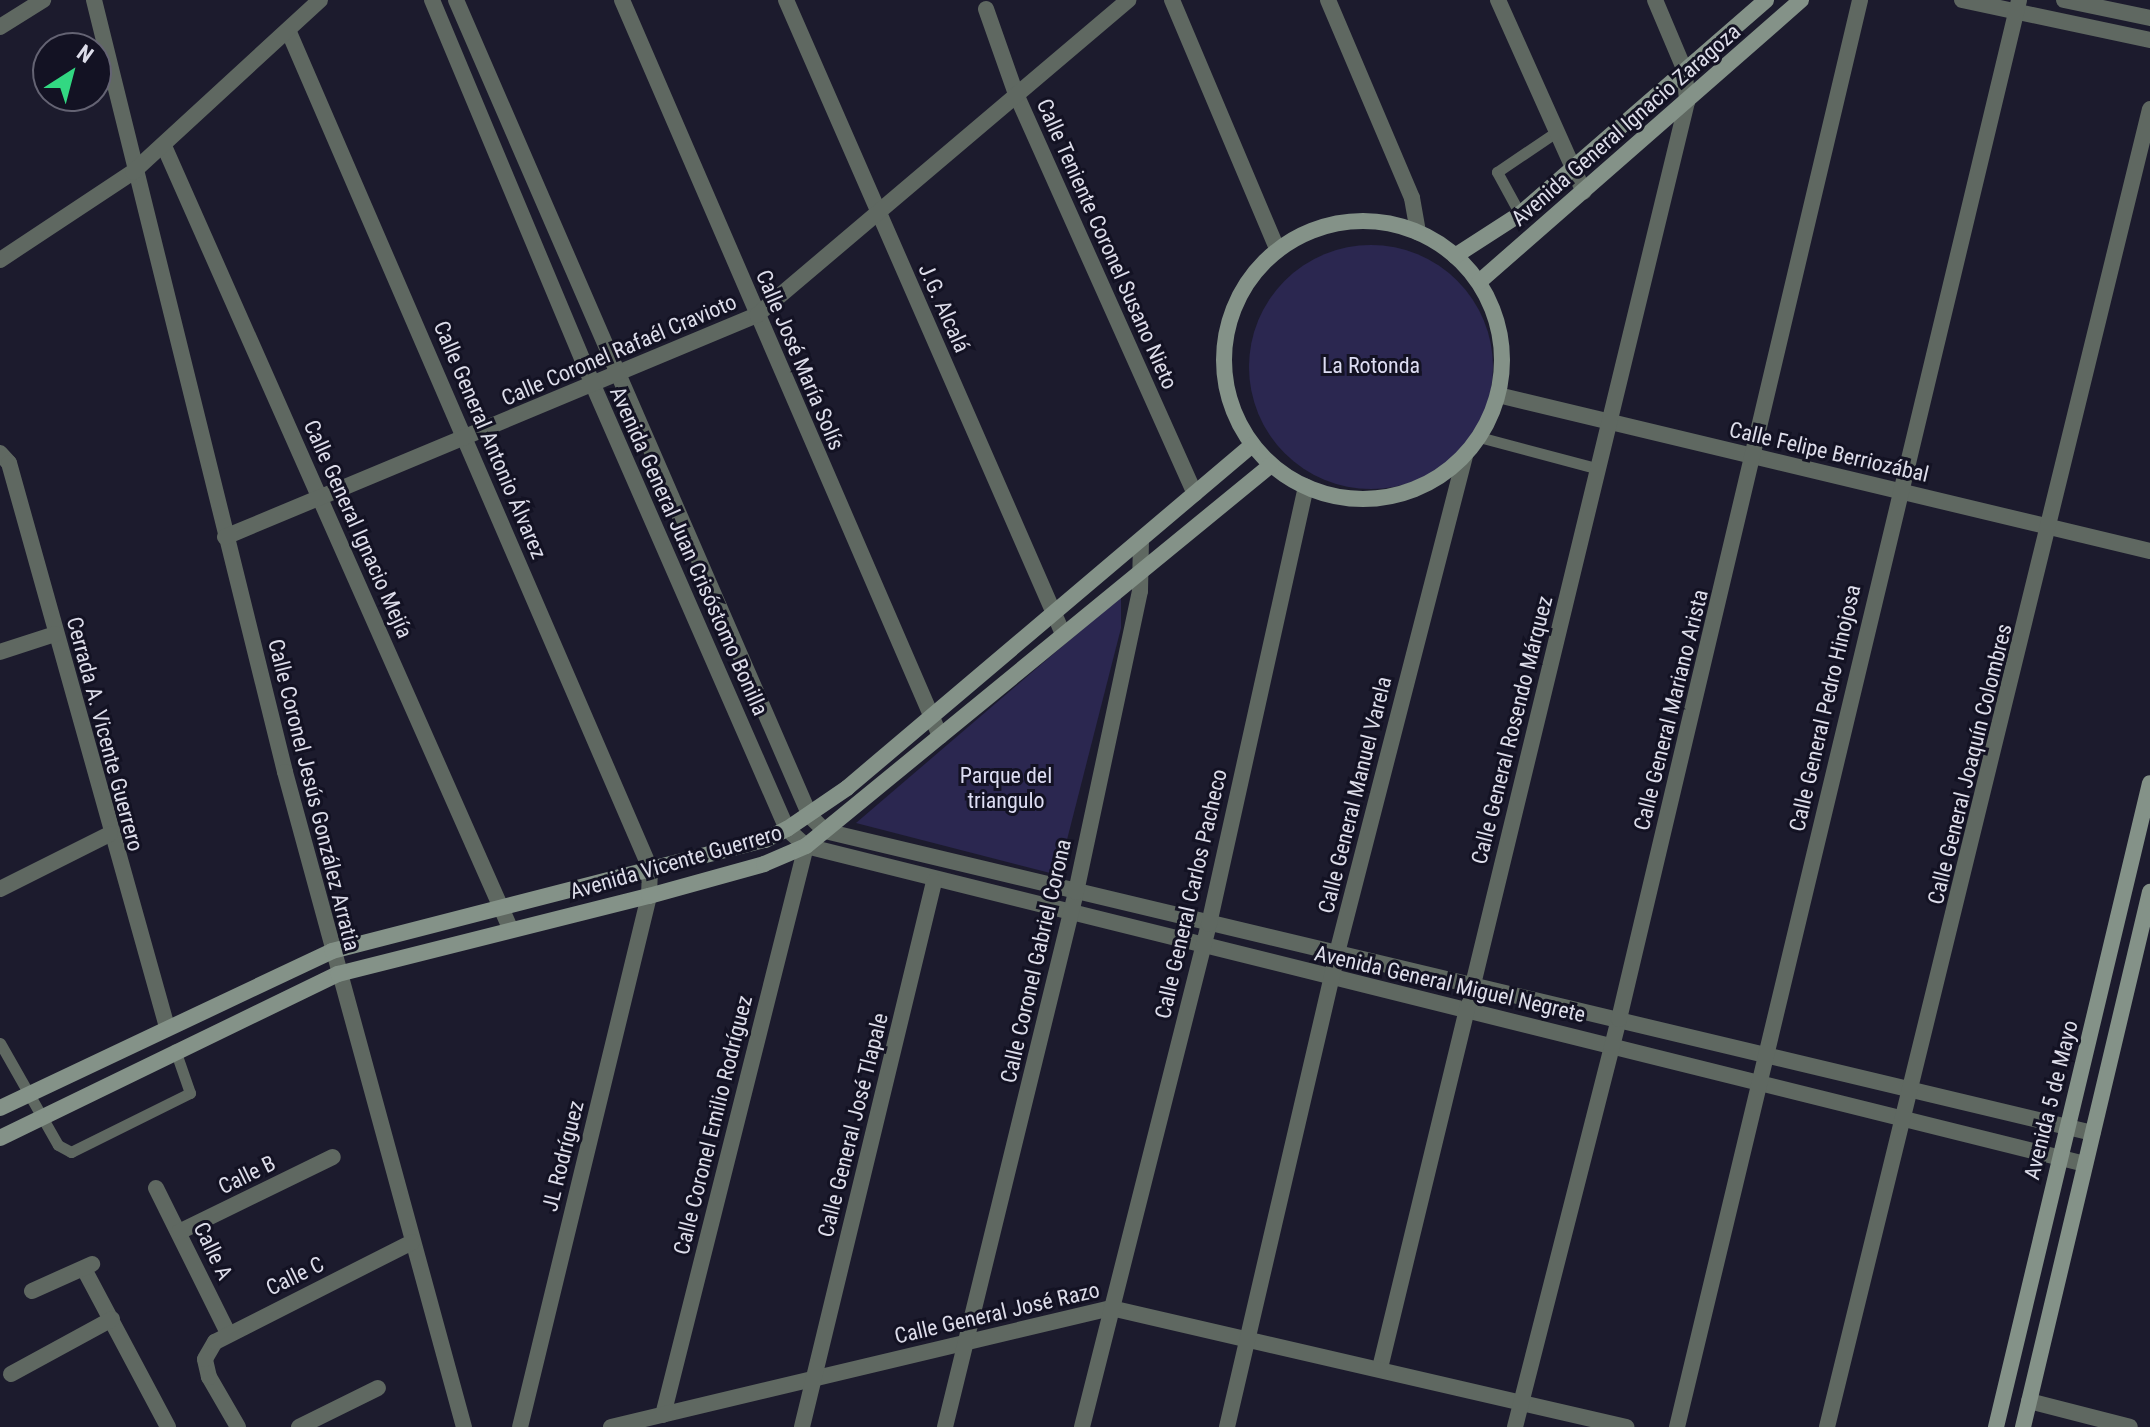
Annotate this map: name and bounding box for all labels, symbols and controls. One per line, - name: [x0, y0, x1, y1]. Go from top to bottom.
- street label: Avenida General Ignacio Zaragoza: [1506, 18, 1746, 232]
- north arrow: [32, 32, 112, 112]
- text: N: [72, 40, 98, 68]
- street label: Calle Teniente Coronel Susano Nieto: [1031, 95, 1183, 393]
- street label: J.G. Alcalá: [913, 260, 975, 356]
- street label: Calle José María Solís: [750, 266, 850, 454]
- street label: Calle Coronel Rafaél Cravioto: [498, 288, 740, 412]
- street label: Calle General Antonio Álvarez: [428, 317, 552, 563]
- park label: La Rotonda: [1322, 353, 1420, 379]
- street label: Avenida General Juan Crisóstomo Bonilla: [604, 382, 774, 720]
- street label: Calle General Ignacio Mejía: [298, 416, 418, 642]
- street label: Calle Felipe Berriozábal: [1727, 416, 1931, 488]
- street label: Calle General Pedro Hinojosa: [1784, 582, 1866, 834]
- street label: Calle General Mariano Arista: [1628, 587, 1714, 833]
- street label: Calle General Rosendo Márquez: [1466, 593, 1558, 867]
- street label: Cerrada A. Vicente Guerrero: [61, 614, 149, 854]
- street label: Calle General Joaquín Colombres: [1922, 621, 2018, 907]
- street label: Calle Coronel Jesús González Arratia: [262, 636, 366, 954]
- street label: Calle General Manuel Varela: [1313, 674, 1397, 916]
- park label: Parque del triangulo: [960, 762, 1052, 814]
- street label: Calle General Carlos Pacheco: [1149, 767, 1233, 1021]
- street label: Avenida Vicente Guerrero: [567, 819, 785, 905]
- street label: Calle Coronel Gabriel Corona: [995, 837, 1077, 1085]
- street label: Avenida General Miguel Negrete: [1312, 940, 1588, 1028]
- street label: Calle Coronel Emilio Rodríguez: [668, 993, 758, 1257]
- street label: Calle General José Tlapale: [812, 1010, 894, 1240]
- street label: Avenida 5 de Mayo: [2018, 1018, 2084, 1182]
- street label: JL Rodríguez: [537, 1098, 589, 1214]
- street label: Calle B: [214, 1150, 280, 1200]
- street label: Calle A: [188, 1218, 238, 1284]
- street label: Calle C: [262, 1251, 328, 1301]
- street label: Calle General José Razo: [892, 1277, 1102, 1349]

